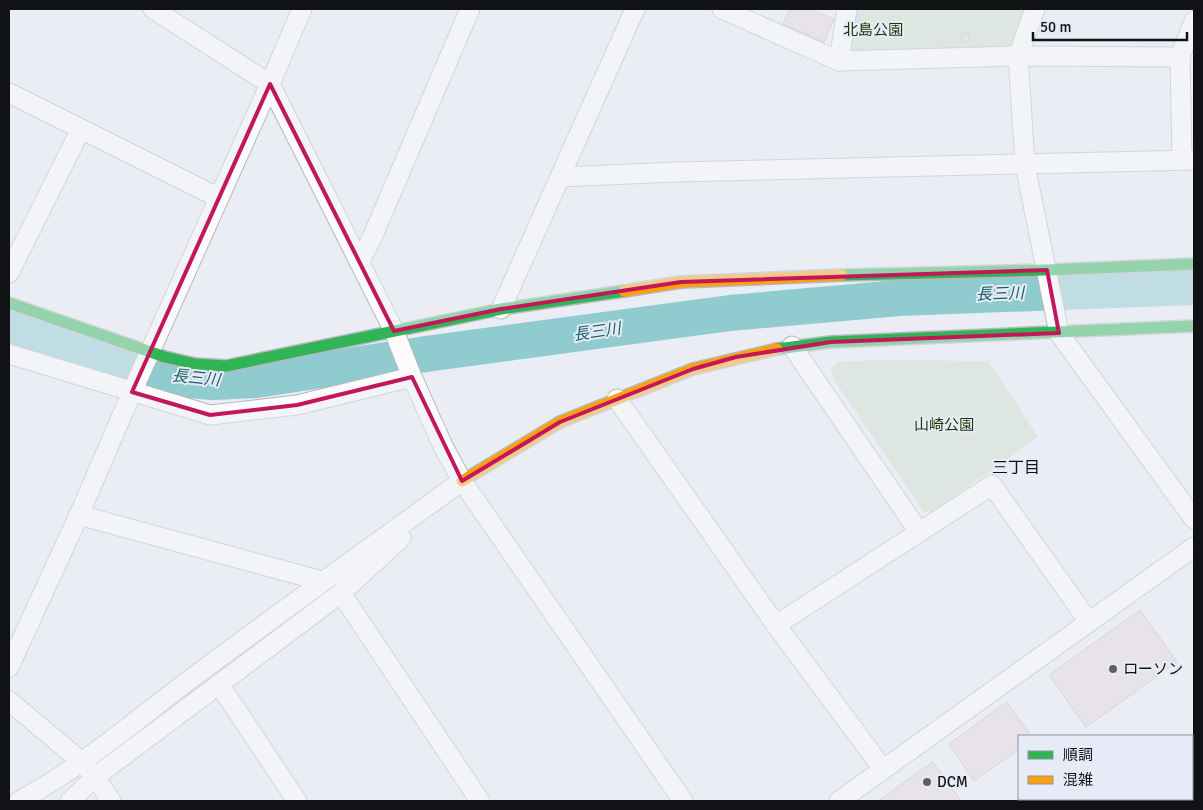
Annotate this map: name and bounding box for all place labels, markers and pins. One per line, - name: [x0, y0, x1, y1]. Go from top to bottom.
- place label: ローソン: [1123, 660, 1183, 678]
- marker: ローソン: [1107, 663, 1119, 675]
- place label: DCM: [937, 773, 968, 791]
- marker: DCM: [921, 776, 933, 788]

